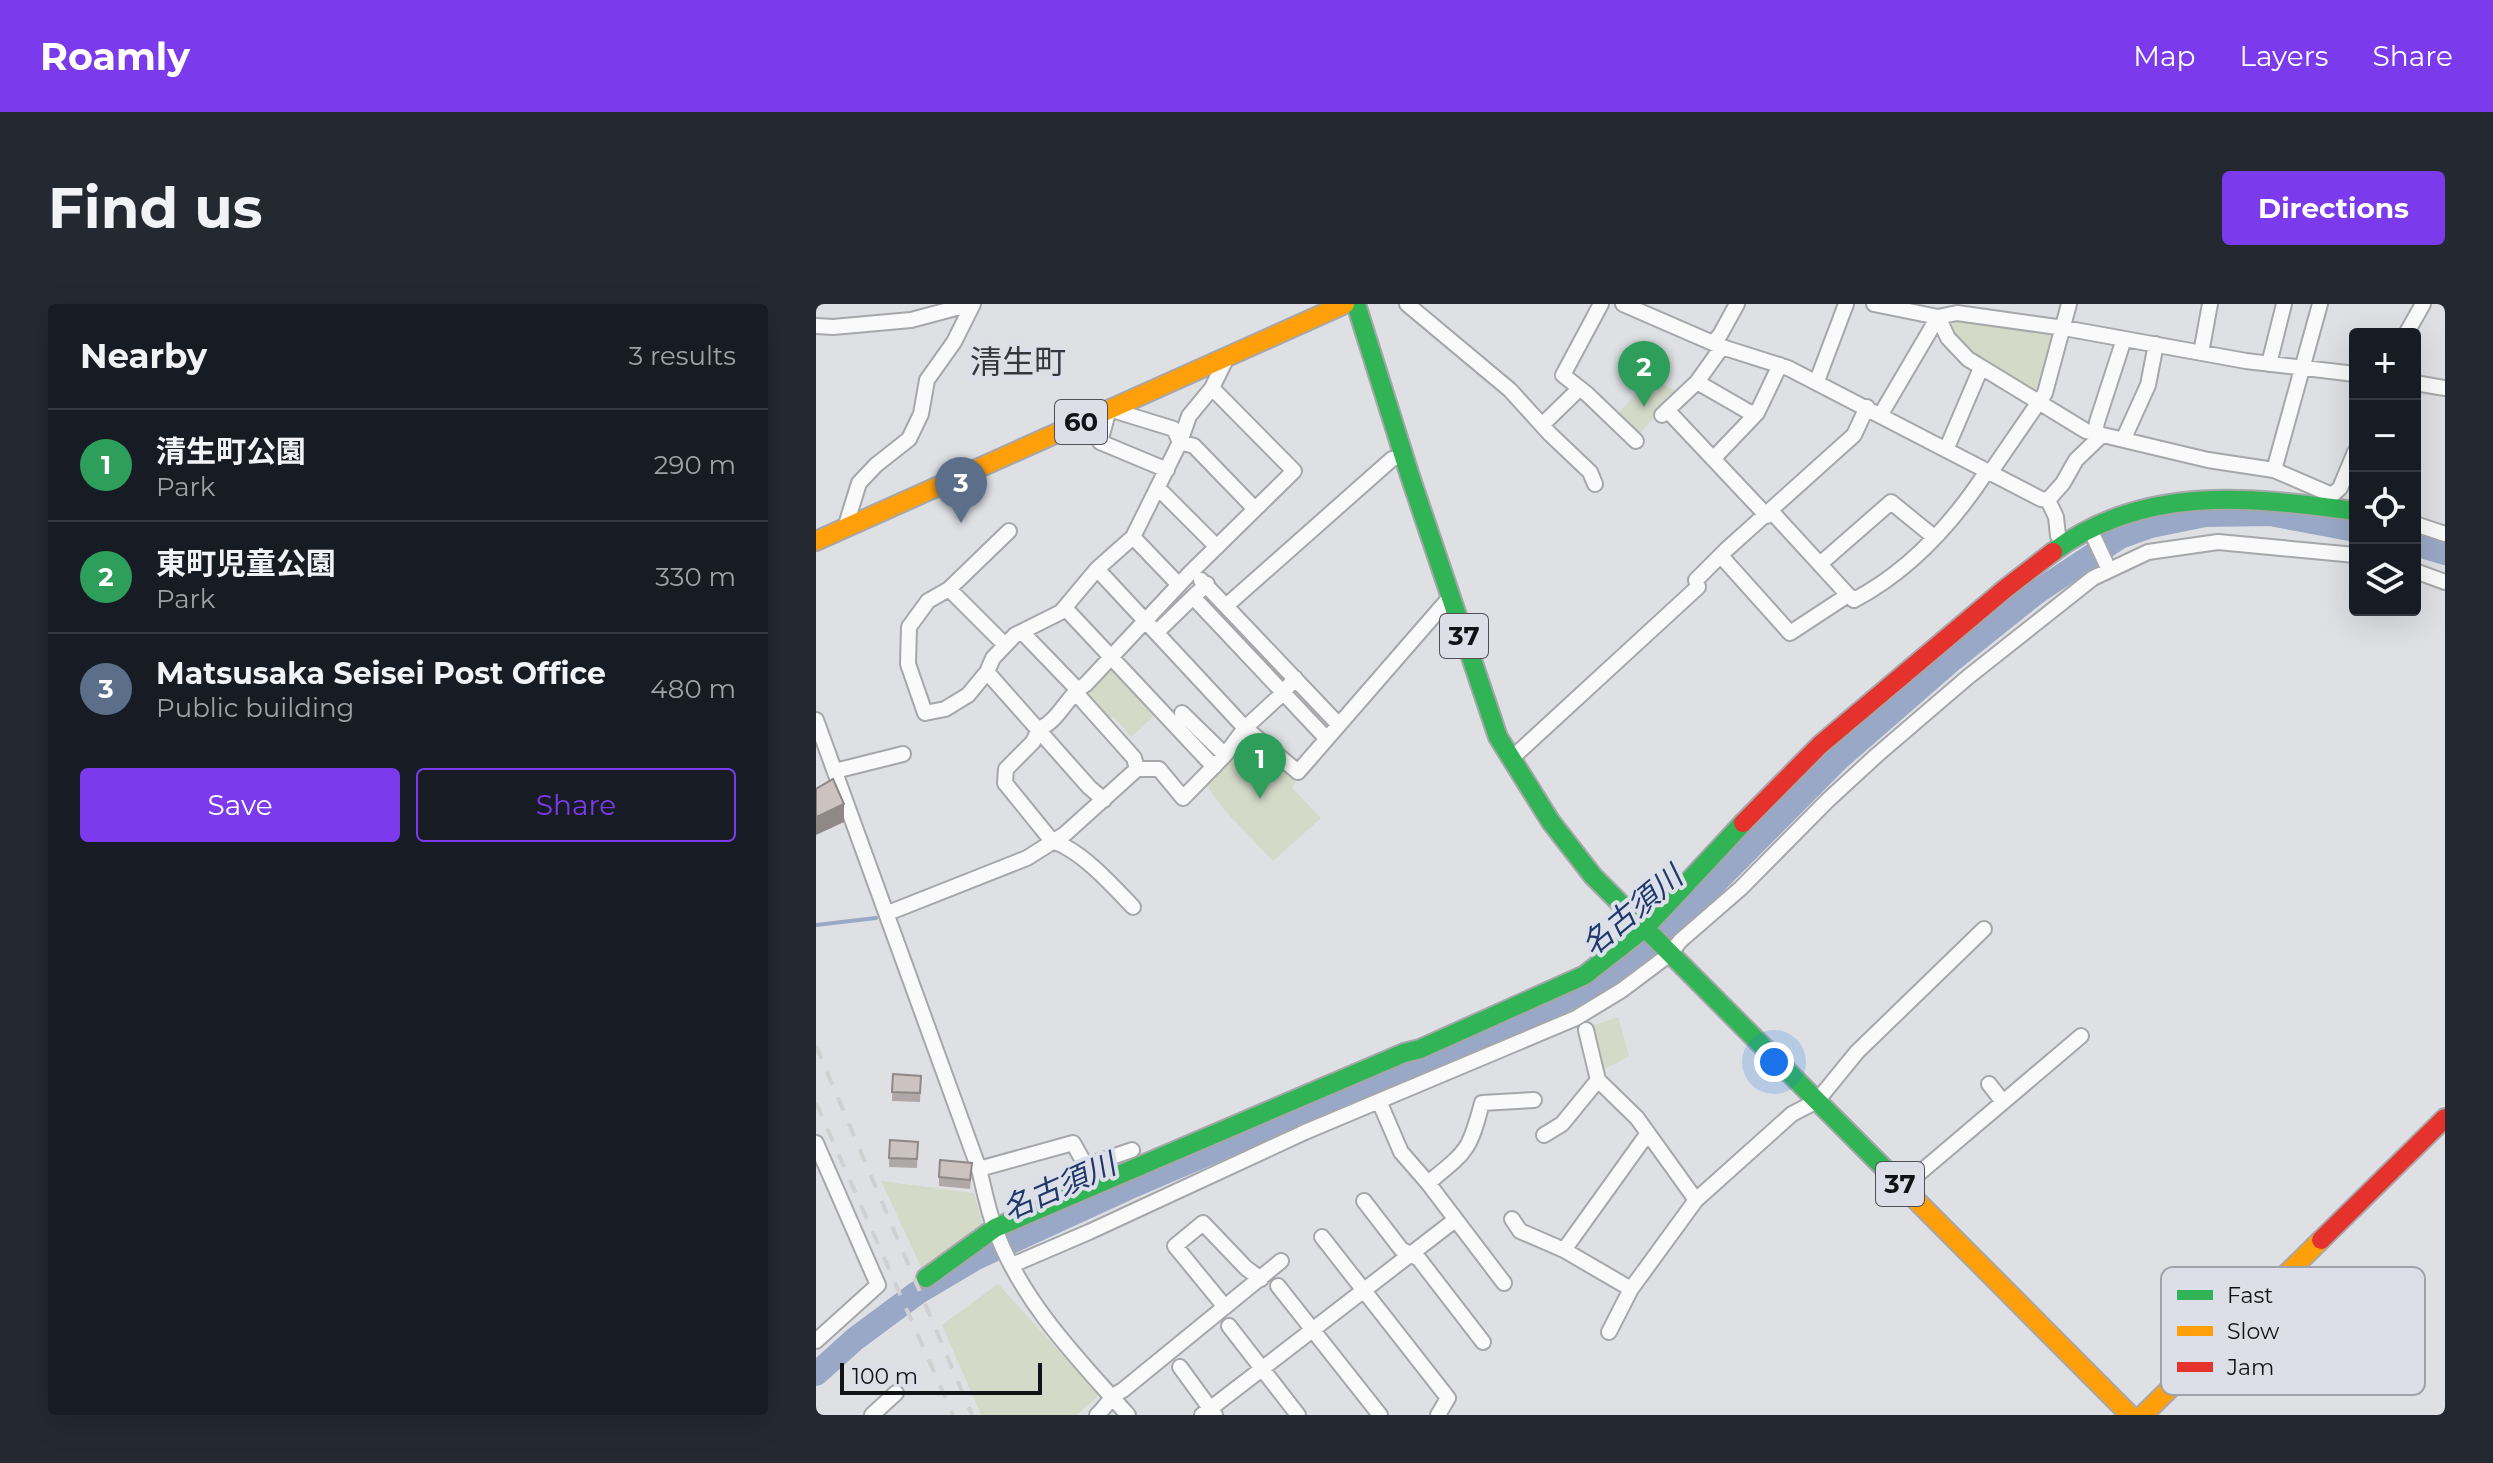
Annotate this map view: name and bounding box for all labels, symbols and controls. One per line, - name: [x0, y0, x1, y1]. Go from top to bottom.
- text: Roamly: [40, 33, 190, 80]
- text: Map: [2133, 39, 2196, 73]
- text: Layers: [2240, 39, 2329, 73]
- text: Share: [2373, 39, 2453, 73]
- button: Directions: [2222, 171, 2445, 245]
- text: Find us: [48, 174, 262, 242]
- map controls: [2349, 328, 2421, 616]
- button: +: [2349, 328, 2421, 400]
- text: Nearby: [80, 335, 207, 377]
- text: 3 results: [629, 340, 736, 372]
- pin: 2: [1618, 341, 1670, 407]
- district label: 清生町: [970, 342, 1066, 381]
- road number: 60: [1055, 400, 1107, 444]
- button: −: [2349, 400, 2421, 472]
- text: 清生町公園: [156, 433, 306, 470]
- text: 1: [101, 449, 111, 481]
- text: 290 m: [654, 449, 736, 481]
- pin: 3: [935, 457, 987, 523]
- text: Park: [156, 471, 215, 503]
- button: locate: [2349, 472, 2421, 544]
- button: layers: [2349, 544, 2421, 616]
- text: 東町児童公園: [156, 545, 336, 582]
- text: 2: [98, 561, 114, 593]
- text: 330 m: [655, 561, 736, 593]
- text: Park: [156, 583, 215, 615]
- road number: 37: [1440, 614, 1488, 658]
- text: Matsusaka Seisei Post Office: [156, 655, 606, 692]
- text: 3: [98, 673, 114, 705]
- text: 480 m: [650, 673, 736, 705]
- text: Public building: [156, 692, 354, 724]
- pin: 1: [1234, 733, 1286, 799]
- button: Save: [80, 768, 400, 842]
- button: Share: [416, 768, 736, 842]
- water label: 名古須川: [1574, 856, 1692, 963]
- your location: [1754, 1042, 1794, 1082]
- water label: 名古須川: [996, 1144, 1124, 1228]
- road number: 37: [1876, 1162, 1924, 1206]
- legend: [2161, 1267, 2425, 1395]
- text: Fast: [2227, 1282, 2273, 1309]
- text: Slow: [2227, 1318, 2280, 1345]
- text: Jam: [2226, 1354, 2274, 1381]
- scale bar: [840, 1359, 1042, 1395]
- text: 100 m: [852, 1363, 918, 1390]

